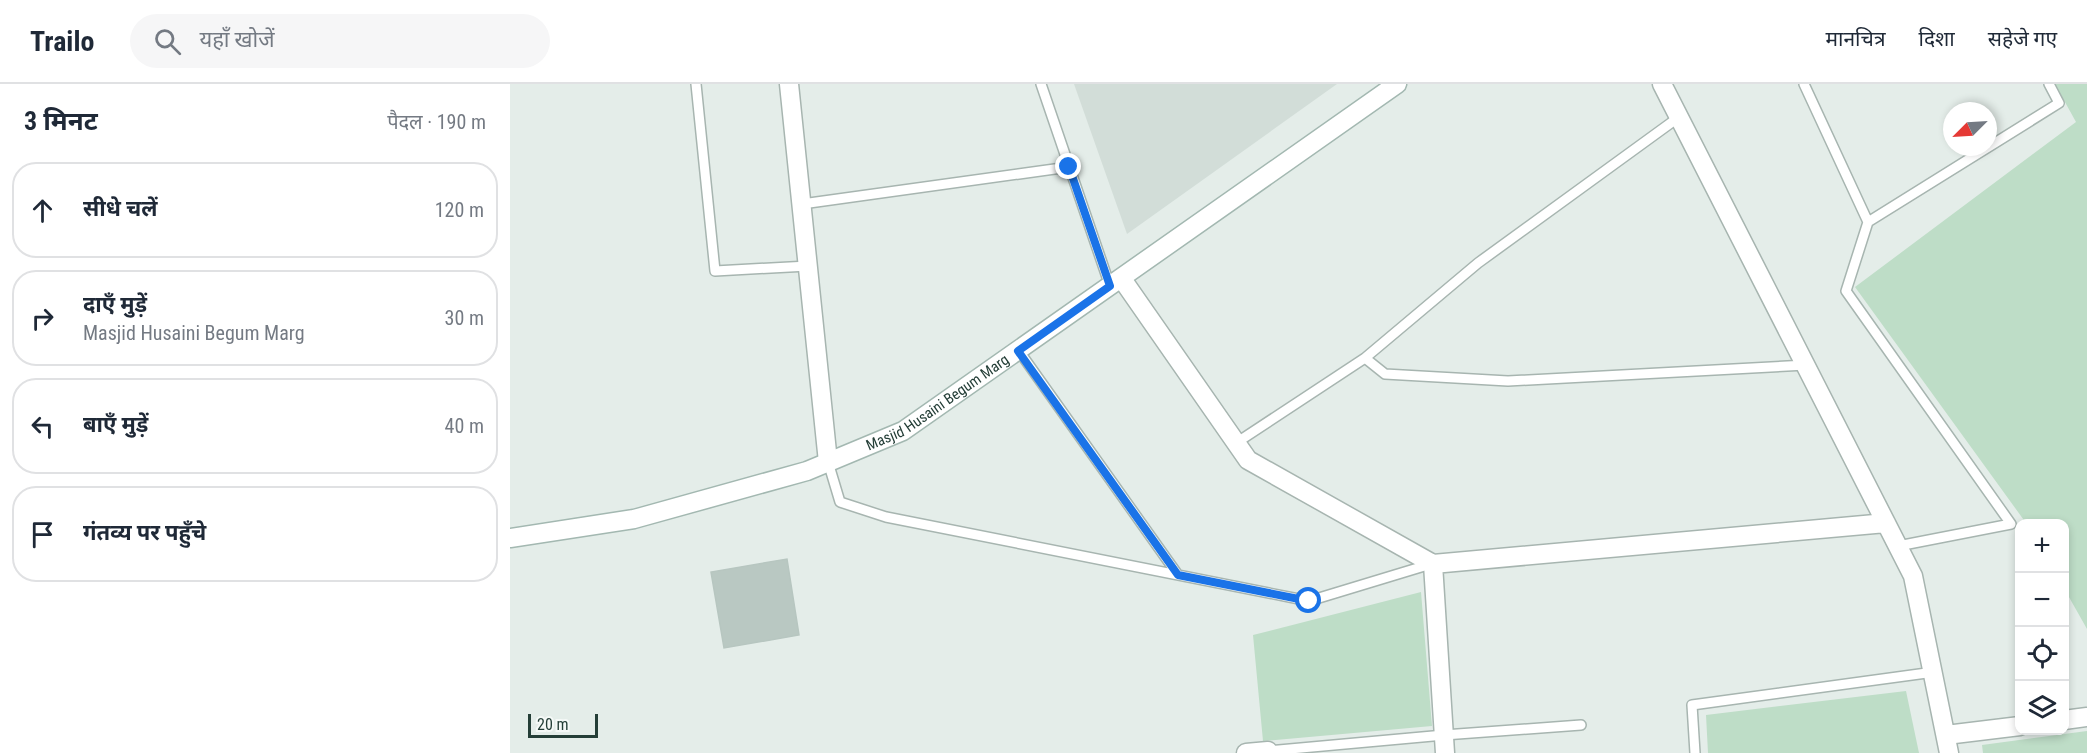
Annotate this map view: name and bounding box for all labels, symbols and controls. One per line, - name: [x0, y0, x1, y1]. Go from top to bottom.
- search box: [130, 14, 550, 68]
- text: Trailo: [30, 25, 94, 58]
- icon: search: [151, 25, 184, 58]
- text: यहाँ खोजें: [199, 27, 275, 52]
- text: मानचित्र: [1825, 27, 1886, 51]
- text: दिशा: [1919, 27, 1955, 51]
- text: सहेजे गए: [1988, 27, 2057, 51]
- north arrow: [1943, 102, 1997, 156]
- text: 3 मिनट: [24, 106, 98, 136]
- text: पैदल · 190 m: [387, 110, 486, 134]
- route end: [1055, 153, 1081, 179]
- icon: ahead: [26, 194, 59, 227]
- text: सीधे चलें: [83, 196, 157, 221]
- text: 120 m: [435, 198, 484, 222]
- text: दाएँ मुड़ें: [83, 292, 147, 317]
- icon: right: [26, 302, 59, 335]
- text: 30 m: [445, 306, 484, 330]
- text: Masjid Husaini Begum Marg: [83, 321, 305, 345]
- street label: Masjid Husaini Begum Marg: [863, 351, 1012, 454]
- icon: left: [26, 410, 59, 443]
- text: बाएँ मुड़ें: [83, 412, 148, 437]
- text: 40 m: [445, 414, 484, 438]
- icon: arrive: [26, 518, 59, 551]
- map controls: [2015, 519, 2069, 735]
- button: +: [2015, 519, 2069, 573]
- text: गंतव्य पर पहुँचे: [83, 520, 206, 545]
- button: −: [2015, 573, 2069, 627]
- route start: [1295, 587, 1321, 613]
- button: locate: [2015, 627, 2069, 681]
- button: layers: [2015, 681, 2069, 735]
- scale bar: [528, 711, 598, 738]
- text: 20 m: [537, 715, 569, 734]

